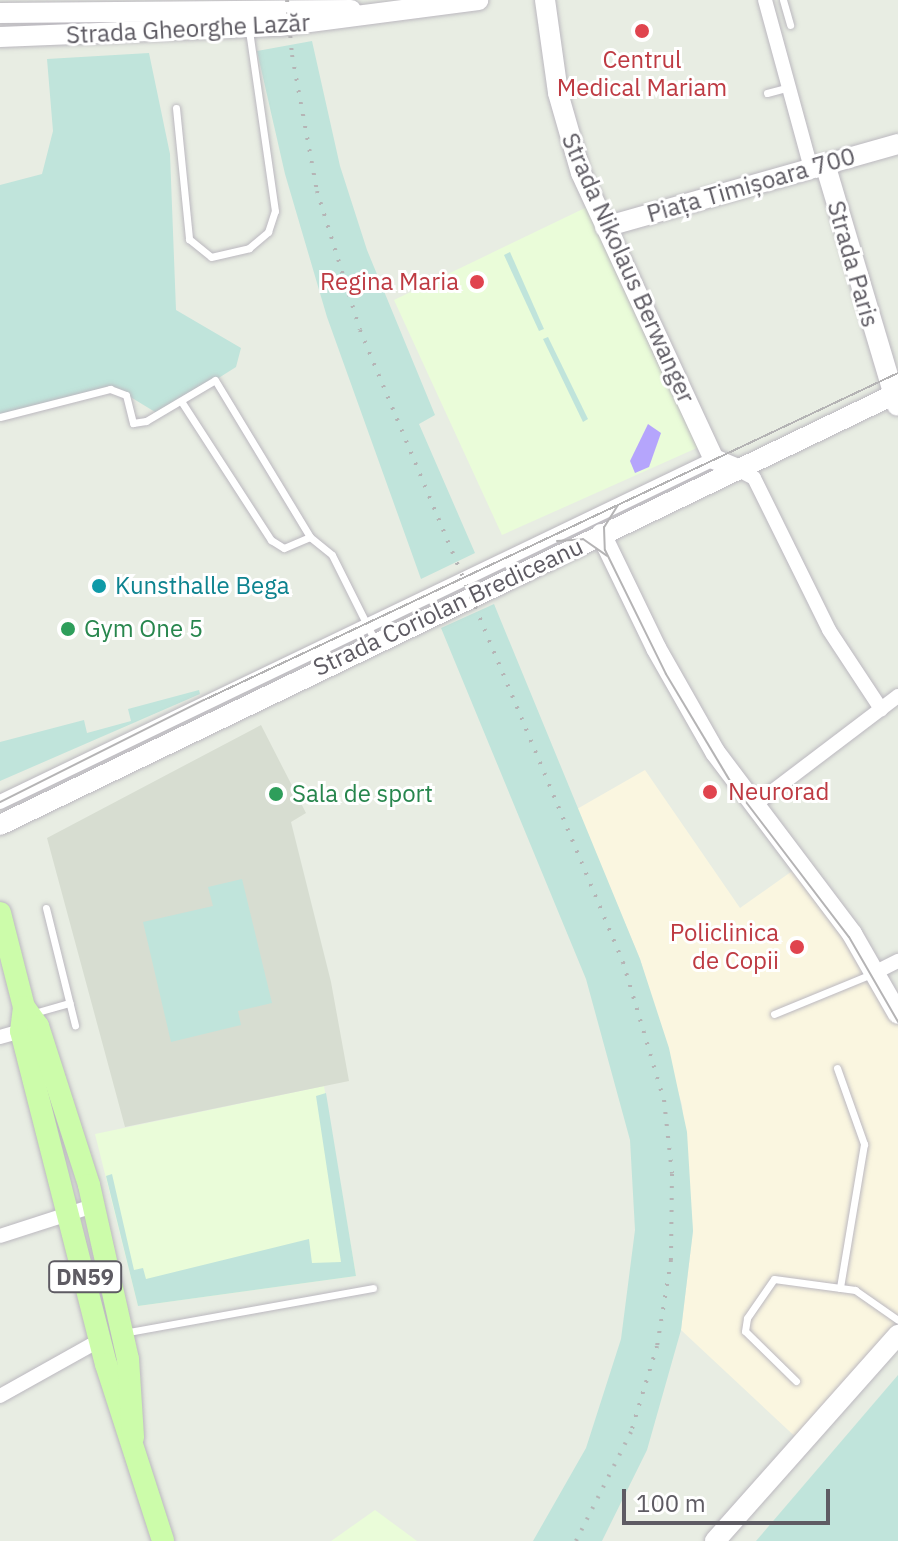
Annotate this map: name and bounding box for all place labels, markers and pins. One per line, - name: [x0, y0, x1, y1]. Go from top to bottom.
- marker: Centrul Medical Mariam: [631, 20, 653, 42]
- place label: Centrul Medical Mariam: [557, 46, 727, 102]
- place label: Regina Maria: [320, 268, 459, 296]
- marker: Regina Maria: [466, 271, 488, 293]
- place label: Kunsthalle Bega: [115, 572, 290, 600]
- marker: Kunsthalle Bega: [90, 577, 108, 595]
- place label: Gym One 5: [84, 615, 203, 643]
- marker: Gym One 5: [59, 620, 77, 638]
- place label: Neurorad: [728, 778, 829, 806]
- place label: Sala de sport: [292, 780, 433, 808]
- marker: Neurorad: [699, 781, 721, 803]
- marker: Sala de sport: [267, 785, 285, 803]
- place label: Policlinica de Copii: [670, 919, 779, 975]
- marker: Policlinica de Copii: [786, 936, 808, 958]

